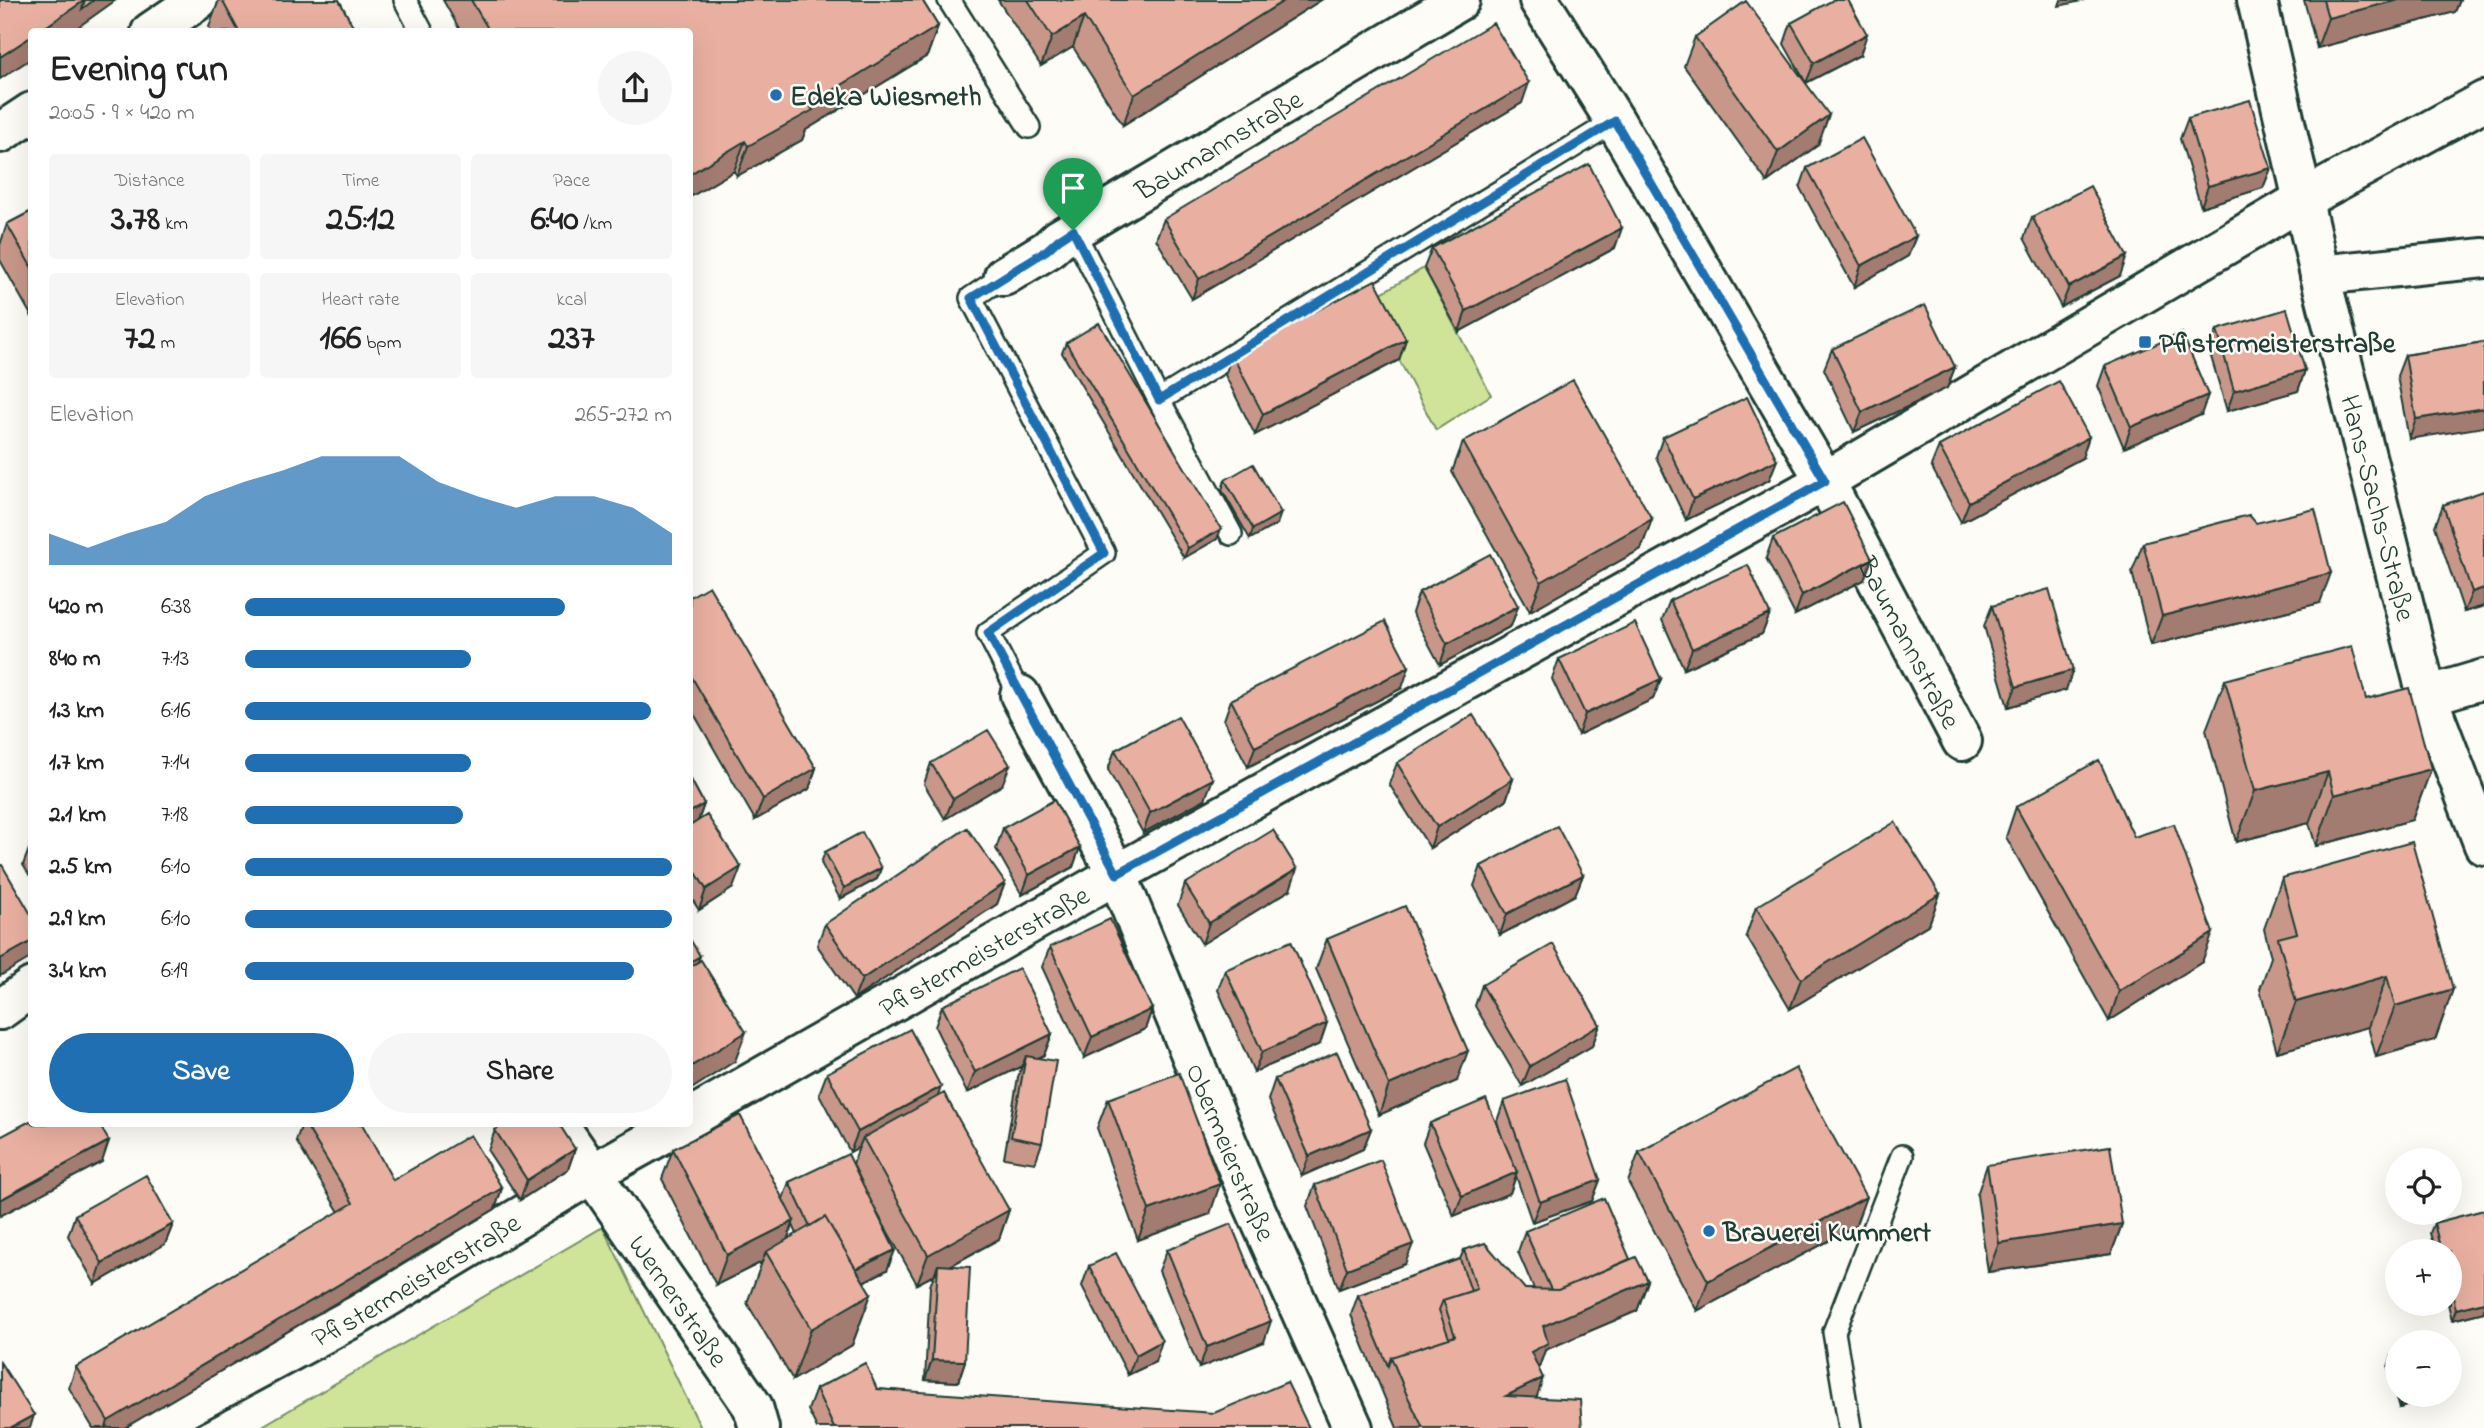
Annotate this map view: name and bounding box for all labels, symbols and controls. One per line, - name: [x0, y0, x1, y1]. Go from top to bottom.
- text: Evening run: [49, 43, 228, 99]
- button: share: [598, 51, 672, 125]
- place label: Edeka Wiesmeth: [790, 78, 982, 119]
- street label: Baumannstraße: [1128, 81, 1312, 214]
- marker: Edeka Wiesmeth: [768, 87, 784, 103]
- text: 20:05 · 9 × 420 m: [49, 97, 194, 130]
- pin: [1043, 158, 1103, 230]
- text: Distance: [115, 168, 185, 195]
- text: Time: [342, 168, 379, 195]
- text: Pace: [553, 168, 590, 195]
- icon: arrive: [1054, 169, 1092, 207]
- text: 3.78: [111, 195, 160, 246]
- text: 25:12: [326, 195, 395, 246]
- text: 6:40: [531, 195, 579, 246]
- text: km: [160, 211, 188, 238]
- text: /km: [579, 211, 612, 238]
- text: Elevation: [115, 287, 184, 314]
- text: Heart rate: [322, 287, 399, 314]
- text: kcal: [556, 287, 587, 314]
- text: 72: [124, 314, 156, 365]
- text: 166: [320, 314, 362, 365]
- text: 237: [548, 314, 595, 365]
- place label: Pfistermeisterstraße: [2159, 325, 2397, 366]
- text: m: [156, 330, 175, 357]
- text: bpm: [362, 330, 401, 357]
- marker: Pfistermeisterstraße: [2137, 334, 2153, 350]
- street label: Hans-Sachs-Straße: [2327, 391, 2424, 626]
- text: Elevation: [49, 399, 134, 432]
- text: 265–272 m: [575, 399, 672, 432]
- street label: Baumannstraße: [1844, 550, 1969, 738]
- text: 420 m: [49, 591, 103, 624]
- text: 6:38: [161, 591, 191, 624]
- text: 840 m: [49, 643, 101, 676]
- text: 7:13: [161, 643, 189, 676]
- text: 1.3 km: [49, 695, 104, 728]
- text: 6:16: [161, 695, 191, 728]
- text: 1.7 km: [49, 747, 104, 780]
- text: 7:14: [161, 747, 189, 780]
- text: 2.1 km: [49, 799, 106, 832]
- text: 7:18: [161, 799, 188, 832]
- text: 2.5 km: [49, 851, 112, 884]
- text: 6:10: [161, 851, 190, 884]
- street label: Pfistermeisterstraße: [872, 877, 1098, 1030]
- text: 2.9 km: [49, 903, 106, 936]
- text: 6:10: [161, 903, 190, 936]
- text: 3.4 km: [49, 955, 106, 988]
- text: 6:19: [161, 955, 187, 988]
- button: Save: [49, 1033, 354, 1113]
- button: Share: [368, 1033, 672, 1113]
- street label: Obermeierstraße: [1173, 1058, 1284, 1249]
- map controls: [2385, 1148, 2462, 1407]
- button: locate: [2385, 1148, 2462, 1225]
- street label: Pfistermeisterstraße: [305, 1204, 530, 1360]
- place label: Brauerei Kummert: [1721, 1214, 1932, 1255]
- marker: Brauerei Kummert: [1701, 1223, 1717, 1239]
- street label: Wernerstraße: [616, 1228, 737, 1377]
- button: +: [2385, 1239, 2462, 1316]
- button: −: [2385, 1330, 2462, 1407]

